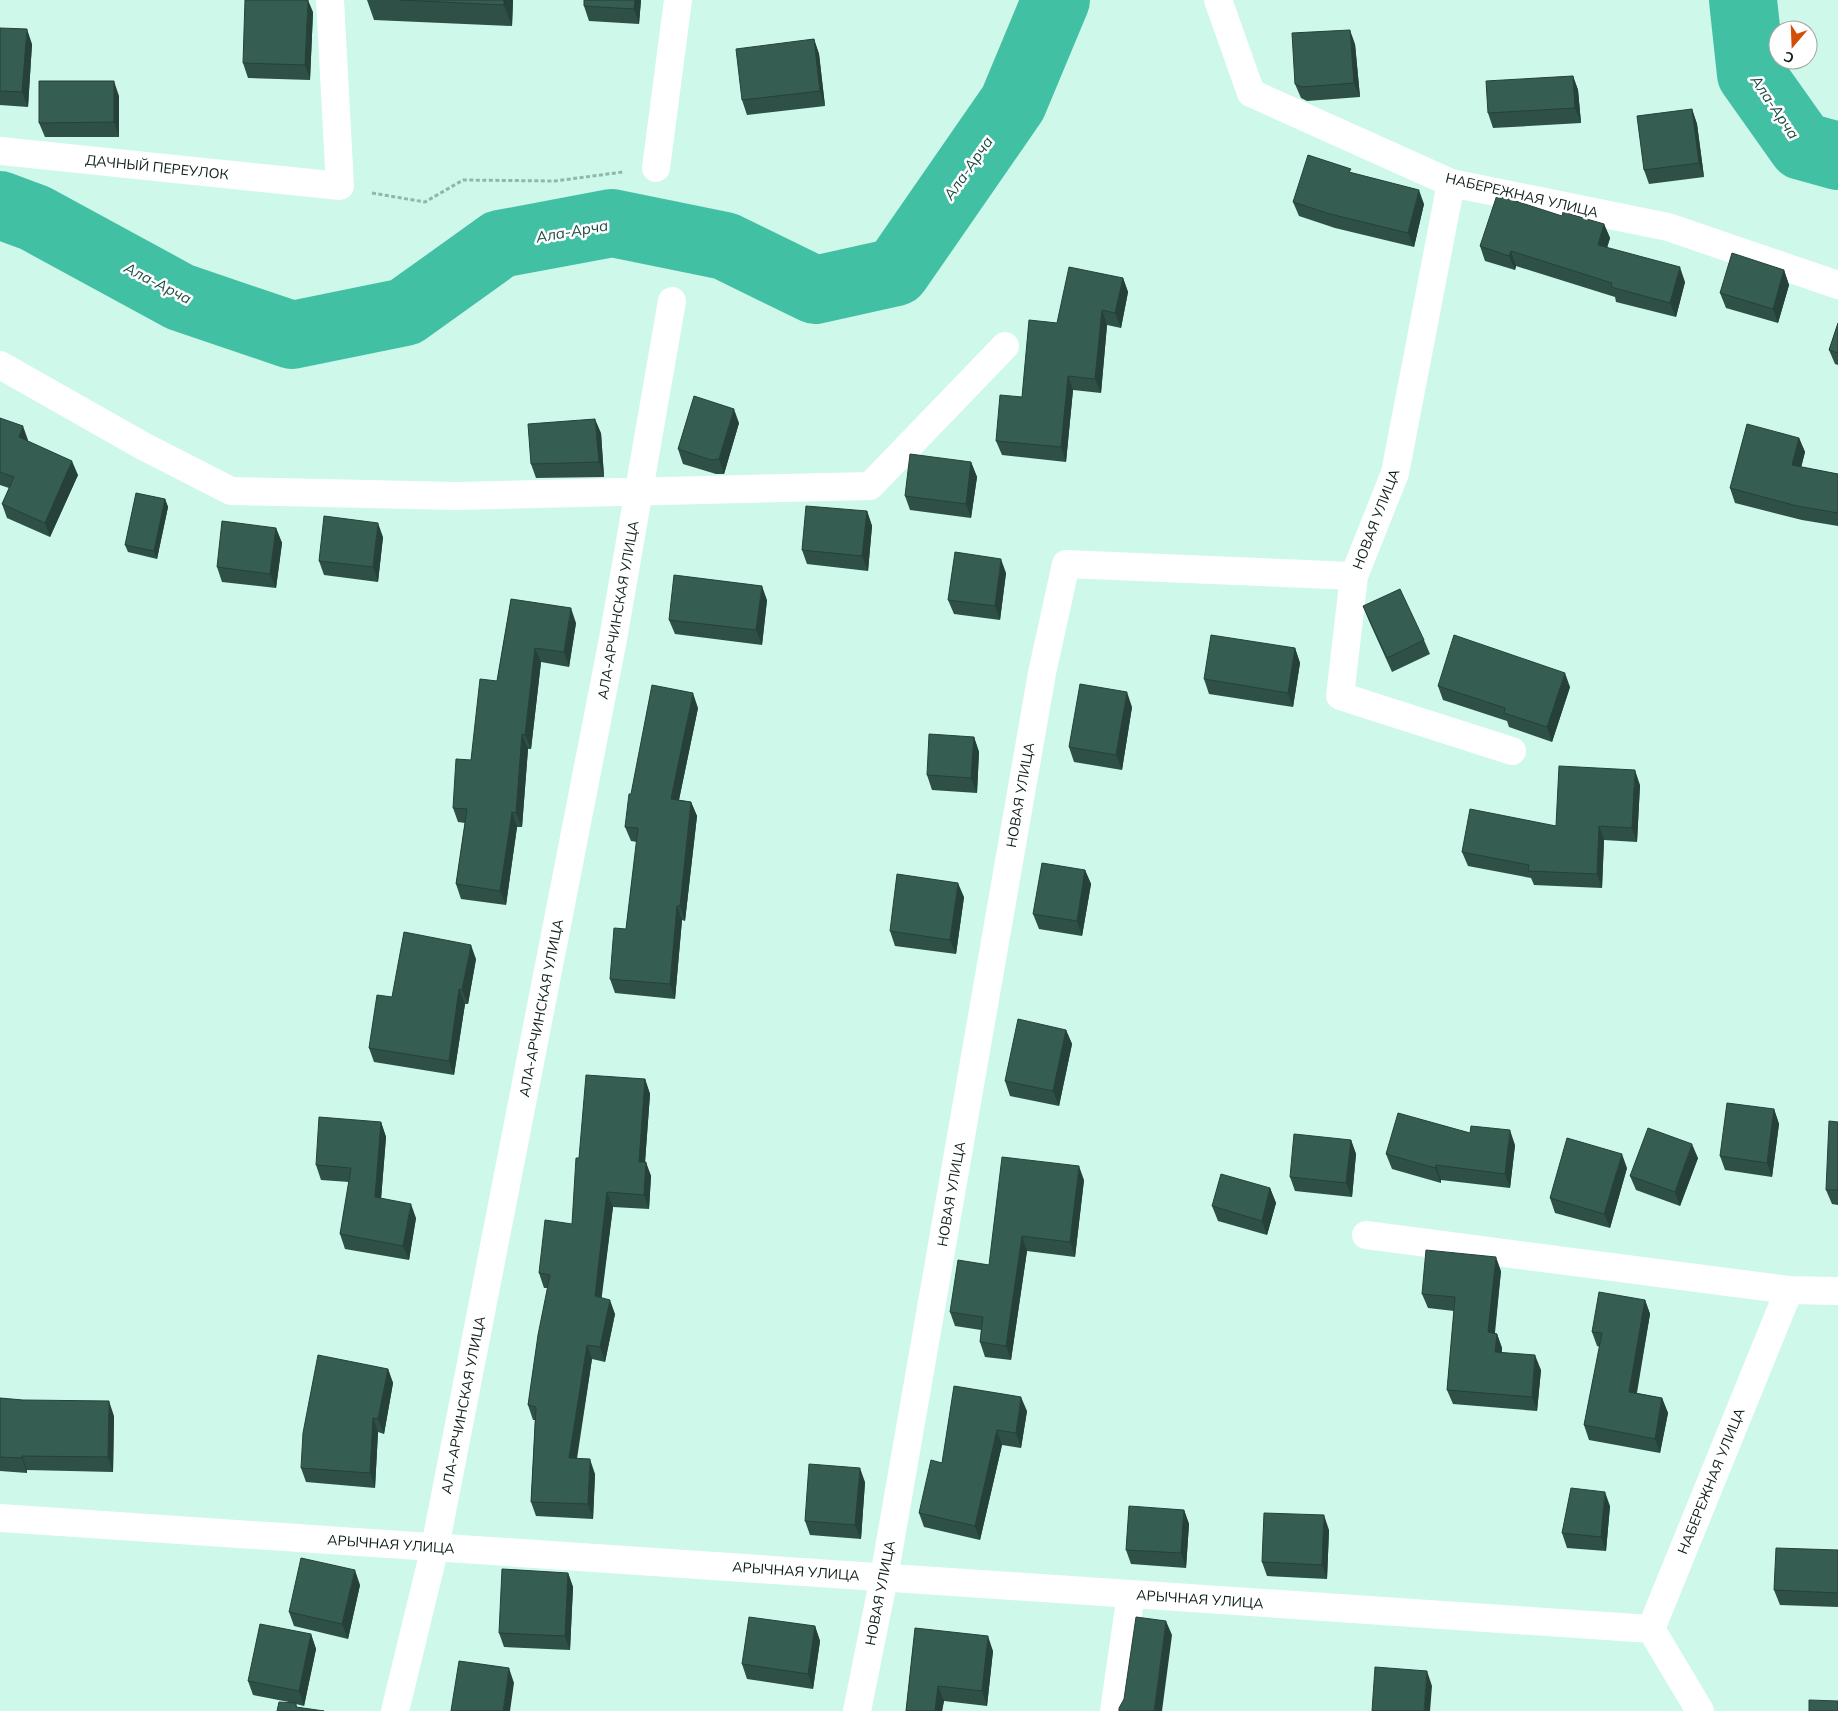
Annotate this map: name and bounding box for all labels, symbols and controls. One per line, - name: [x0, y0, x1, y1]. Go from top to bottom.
- north arrow: [1768, 20, 1818, 70]
- text: С: [1781, 47, 1796, 67]
- water label: Ала-Арча: [1746, 71, 1803, 143]
- water label: Ала-Арча: [939, 133, 997, 204]
- street label: ДАЧНЫЙ ПЕРЕУЛОК: [84, 151, 230, 184]
- street label: НАБЕРЕЖНАЯ УЛИЦА: [1444, 169, 1601, 222]
- water label: Ала-Арча: [533, 215, 610, 247]
- water label: Ала-Арча: [120, 258, 195, 308]
- street label: НОВАЯ УЛИЦА: [1349, 465, 1404, 572]
- street label: АЛА-АРЧИНСКАЯ УЛИЦА: [593, 519, 643, 701]
- street label: НОВАЯ УЛИЦА: [1002, 740, 1038, 849]
- street label: АЛА-АРЧИНСКАЯ УЛИЦА: [515, 917, 567, 1099]
- street label: НОВАЯ УЛИЦА: [933, 1139, 969, 1248]
- street label: АЛА-АРЧИНСКАЯ УЛИЦА: [437, 1314, 489, 1496]
- street label: НАБЕРЕЖНАЯ УЛИЦА: [1673, 1405, 1749, 1557]
- street label: АРЫЧНАЯ УЛИЦА: [327, 1531, 456, 1557]
- street label: НОВАЯ УЛИЦА: [861, 1538, 899, 1647]
- street label: АРЫЧНАЯ УЛИЦА: [732, 1558, 861, 1584]
- street label: АРЫЧНАЯ УЛИЦА: [1136, 1586, 1265, 1612]

